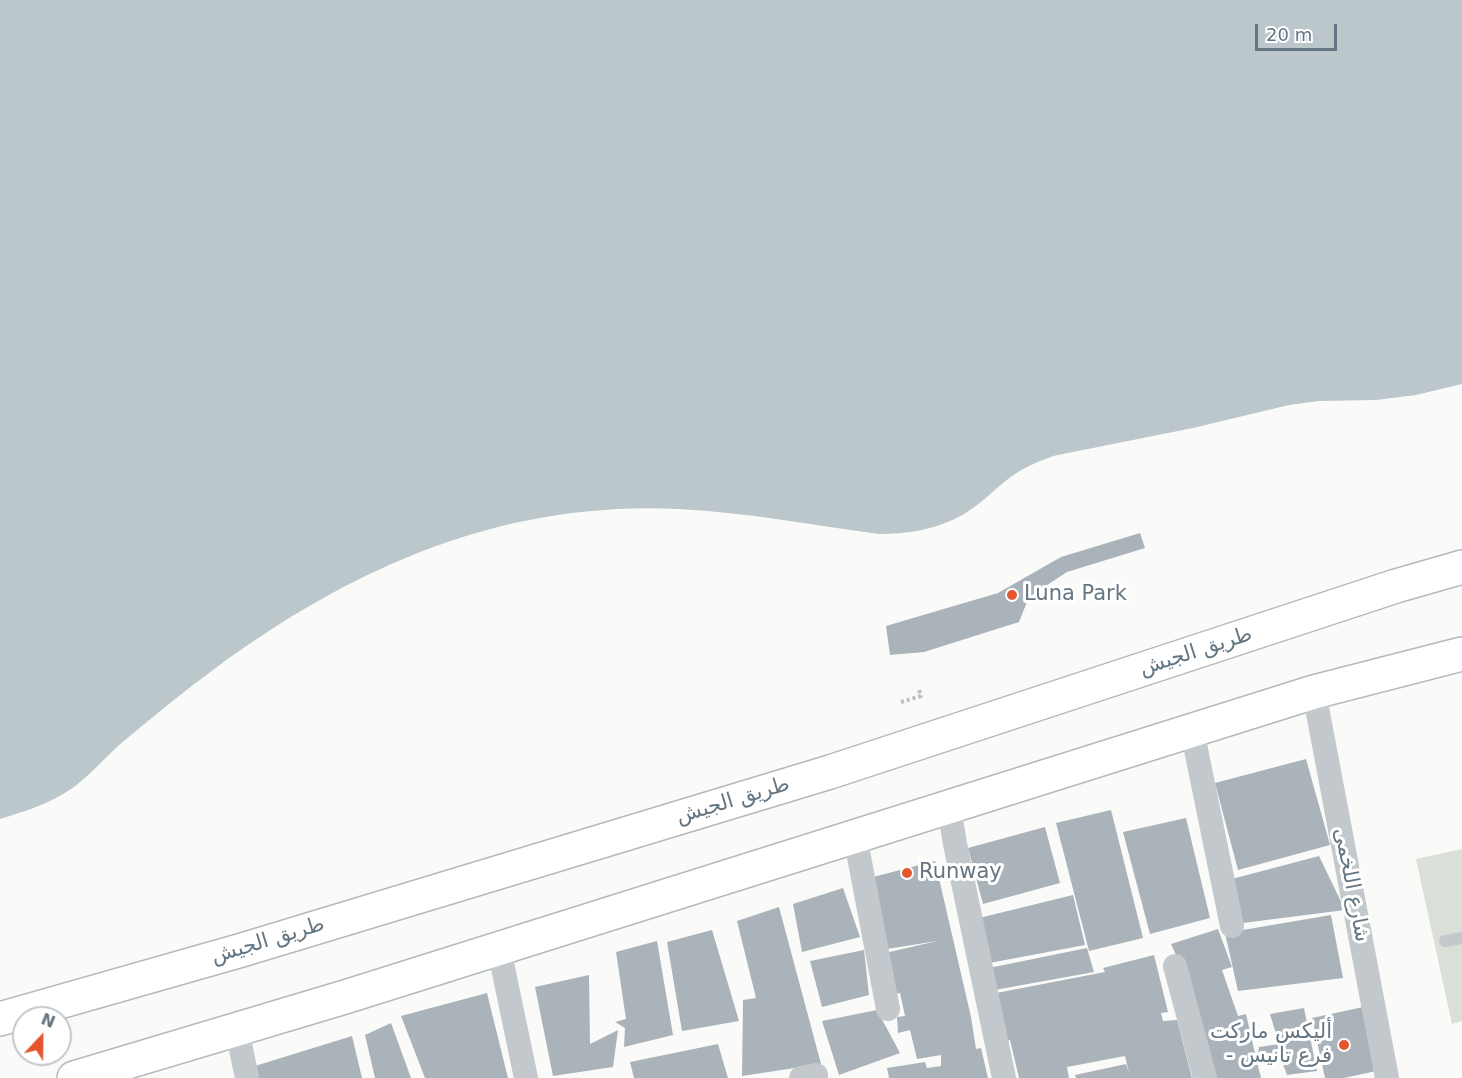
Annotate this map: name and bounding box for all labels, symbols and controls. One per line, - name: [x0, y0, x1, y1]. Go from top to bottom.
- scale bar: [1258, 12, 1340, 50]
- text: 20 m: [1266, 24, 1312, 45]
- place label: Luna Park: [1024, 582, 1127, 608]
- marker: Luna Park: [1005, 588, 1019, 602]
- street label: طريق الجيش: [1136, 622, 1256, 682]
- street label: طريق الجيش: [673, 772, 793, 830]
- street label: شارع اللخمى: [1328, 826, 1374, 944]
- place label: Runway: [919, 860, 1002, 886]
- marker: Runway: [900, 866, 914, 880]
- street label: طريق الجيش: [208, 912, 328, 970]
- north arrow: [12, 1006, 72, 1066]
- text: N: [38, 1009, 58, 1032]
- place label: أليكس ماركت - فرع تانيس: [1210, 1020, 1332, 1070]
- marker: أليكس ماركت - فرع تانيس: [1337, 1038, 1351, 1052]

